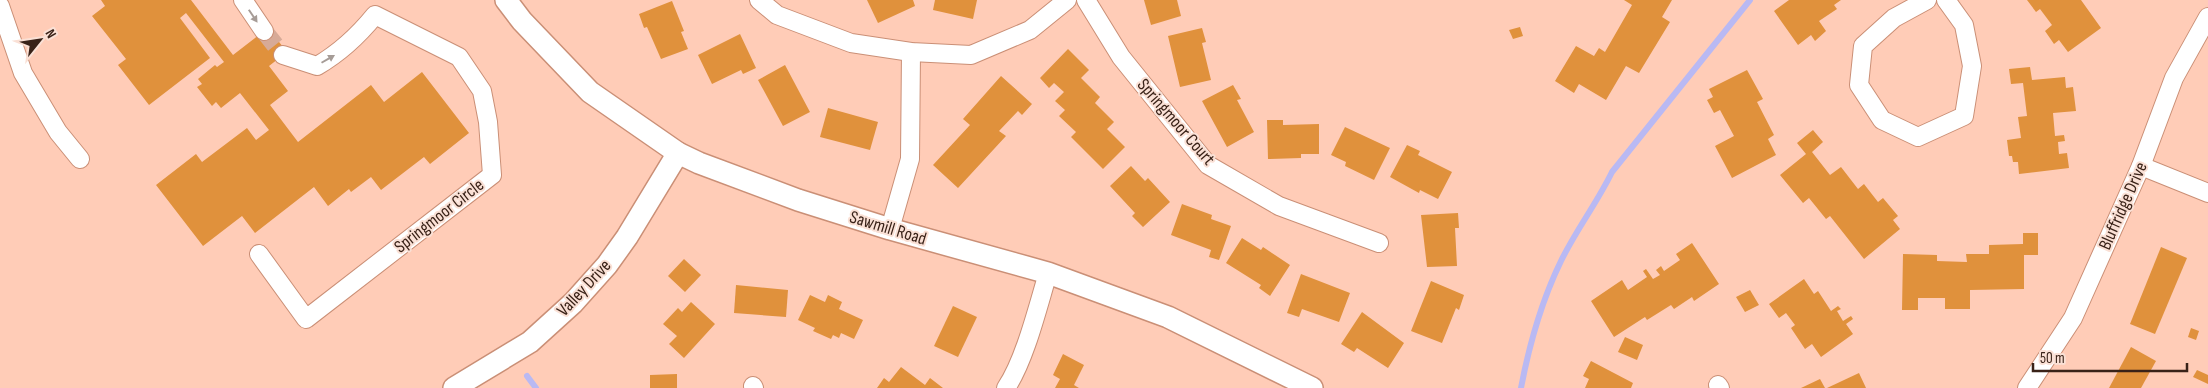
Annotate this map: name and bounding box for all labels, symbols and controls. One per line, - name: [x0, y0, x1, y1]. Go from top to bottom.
- one-way arrow: [248, 9, 258, 22]
- north arrow: [15, 15, 65, 65]
- text: N: [42, 26, 60, 41]
- one-way arrow: [321, 55, 336, 63]
- street label: Springmoor Court: [1133, 75, 1220, 170]
- street label: Bluffridge Drive: [2094, 159, 2152, 253]
- street label: Springmoor Circle: [390, 175, 488, 257]
- street label: Sawmill Road: [847, 206, 929, 250]
- street label: Valley Drive: [553, 255, 615, 321]
- scale bar: [2033, 340, 2187, 372]
- text: 50 m: [2040, 349, 2065, 368]

